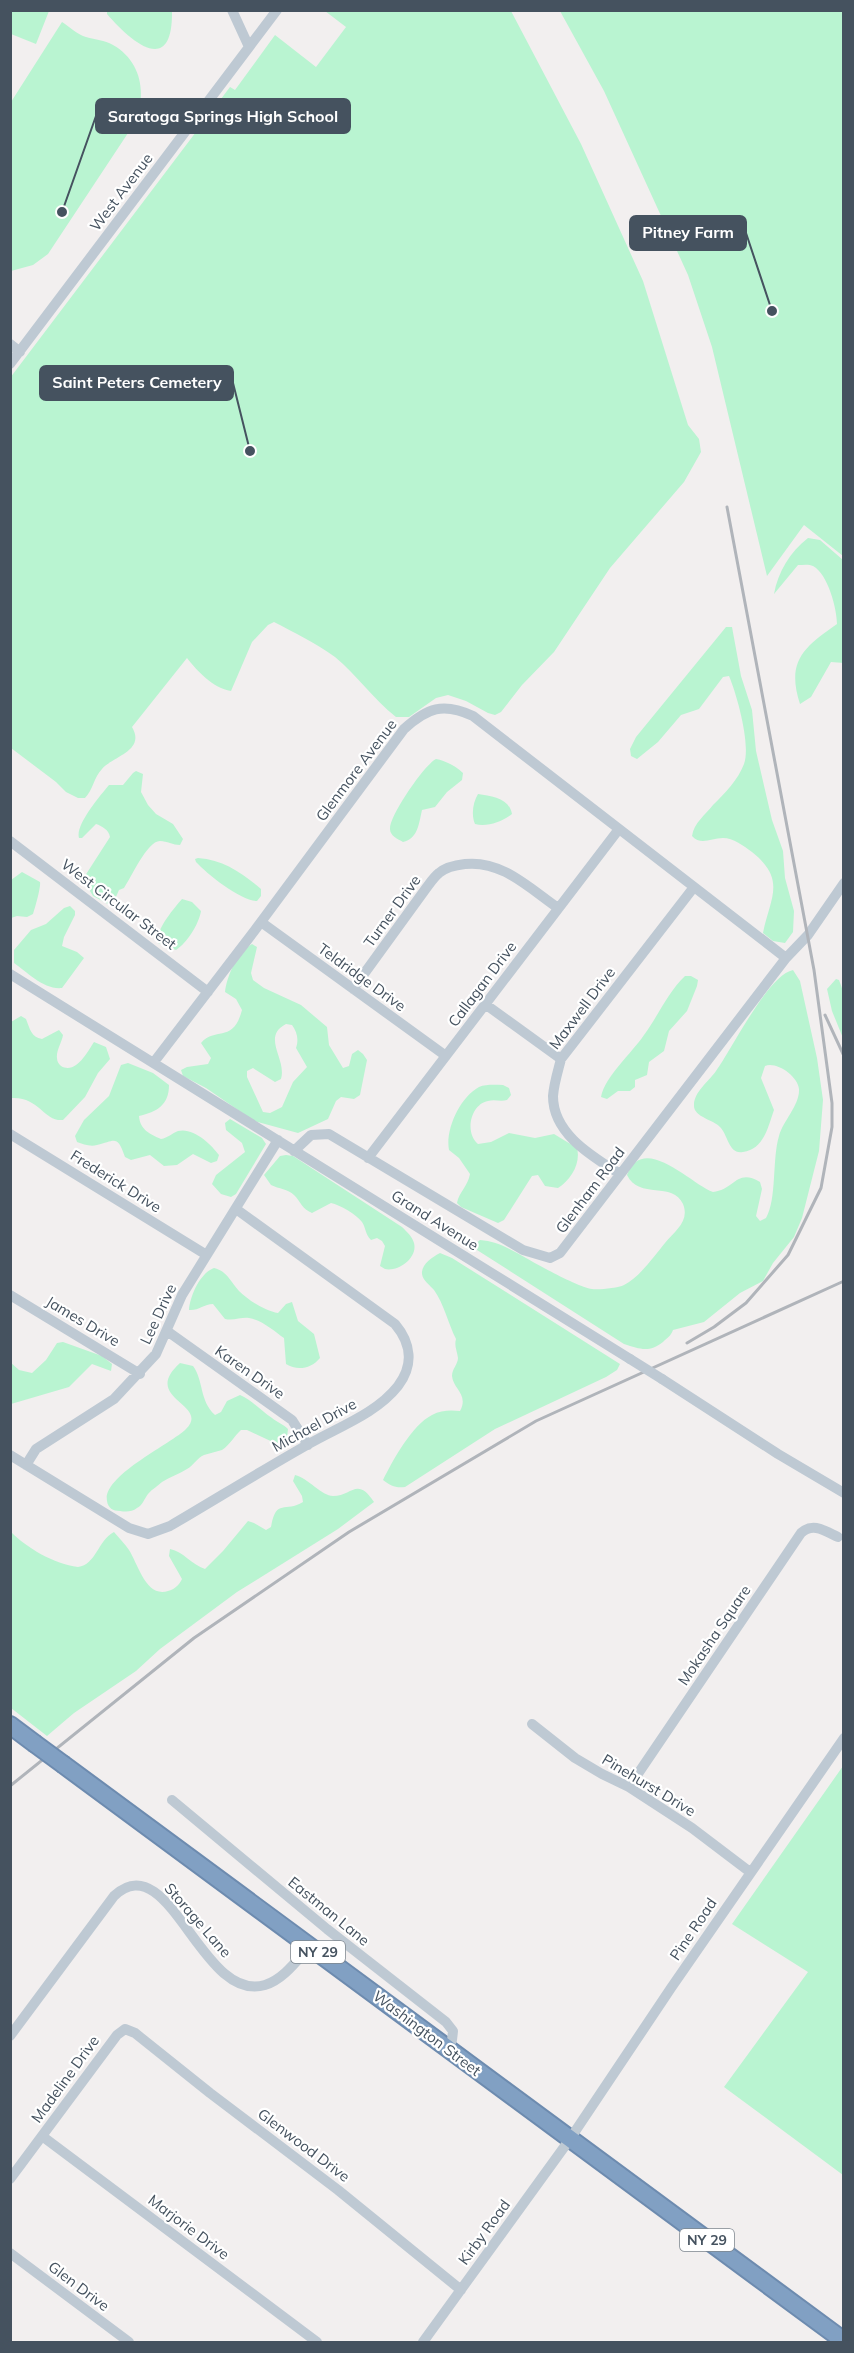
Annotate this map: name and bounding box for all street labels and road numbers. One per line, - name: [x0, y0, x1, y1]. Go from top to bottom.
- street label: West Avenue: [86, 149, 156, 235]
- street label: Glenmore Avenue: [311, 715, 401, 825]
- street label: West Circular Street: [58, 855, 180, 953]
- street label: Turner Drive: [359, 871, 425, 951]
- street label: Callagan Drive: [444, 937, 520, 1031]
- street label: Teldridge Drive: [314, 939, 410, 1015]
- street label: Maxwell Drive: [545, 963, 619, 1053]
- street label: Glenham Road: [551, 1143, 629, 1237]
- street label: Frederick Drive: [67, 1146, 165, 1216]
- street label: Grand Avenue: [388, 1186, 482, 1254]
- street label: Lee Drive: [136, 1281, 180, 1347]
- street label: James Drive: [43, 1292, 123, 1350]
- street label: Karen Drive: [211, 1341, 289, 1403]
- street label: Michael Drive: [268, 1394, 360, 1456]
- street label: Mokasha Square: [673, 1581, 755, 1689]
- street label: Pinehurst Drive: [599, 1750, 699, 1820]
- street label: Eastman Lane: [284, 1872, 374, 1950]
- street label: Storage Lane: [160, 1879, 236, 1961]
- street label: Pine Road: [665, 1894, 721, 1964]
- road number: NY 29: [291, 1941, 345, 1963]
- street label: Washington Street: [369, 1986, 485, 2080]
- street label: Madeline Drive: [27, 2032, 103, 2126]
- street label: Glenwood Drive: [254, 2104, 354, 2186]
- street label: Marjorie Drive: [145, 2190, 233, 2264]
- street label: Kirby Road: [454, 2196, 514, 2268]
- road number: NY 29: [680, 2229, 734, 2251]
- street label: Glen Drive: [45, 2257, 113, 2315]

